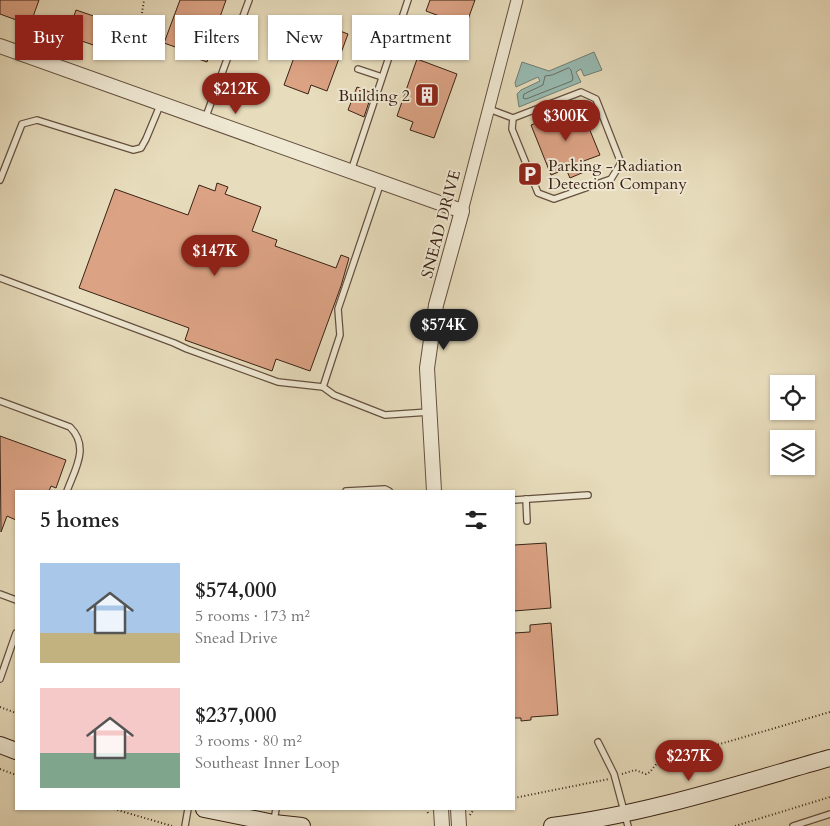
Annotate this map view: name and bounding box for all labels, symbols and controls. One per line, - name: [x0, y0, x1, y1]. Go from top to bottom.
- chip: Buy: [15, 15, 83, 60]
- chip: Rent: [93, 15, 165, 60]
- chip: Filters: [175, 15, 258, 60]
- chip: New: [268, 15, 342, 60]
- chip: Apartment: [352, 15, 469, 60]
- pin: $212K: [201, 72, 271, 115]
- text: $212K: [213, 78, 259, 100]
- building icon: Building 2: [414, 82, 440, 108]
- place label: Building 2: [338, 85, 410, 107]
- pin: $300K: [531, 100, 601, 142]
- text: $300K: [543, 105, 589, 127]
- place label: Parking - Radiation Detection Company: [548, 155, 687, 195]
- parking icon: Parking - Radiation Detection Company: [517, 161, 543, 187]
- street label: SNEAD DRIVE: [416, 167, 466, 281]
- pin: $147K: [180, 234, 250, 277]
- text: $147K: [192, 240, 238, 262]
- pin: $574K: [409, 308, 479, 351]
- text: $574K: [421, 314, 467, 336]
- map controls: [770, 375, 815, 475]
- button: locate: [770, 375, 815, 420]
- button: layers: [770, 430, 815, 475]
- text: 5 homes: [40, 506, 119, 535]
- icon: filters: [462, 506, 490, 534]
- text: $574,000: [195, 576, 276, 605]
- icon: home: [80, 583, 140, 643]
- text: 5 rooms · 173 m²: [195, 605, 310, 627]
- text: Snead Drive: [195, 627, 278, 649]
- text: $237,000: [195, 701, 276, 730]
- icon: home: [80, 708, 140, 768]
- text: 3 rooms · 80 m²: [195, 730, 302, 752]
- pin: $237K: [654, 740, 724, 782]
- text: $237K: [666, 745, 712, 767]
- text: Southeast Inner Loop: [195, 752, 340, 774]

